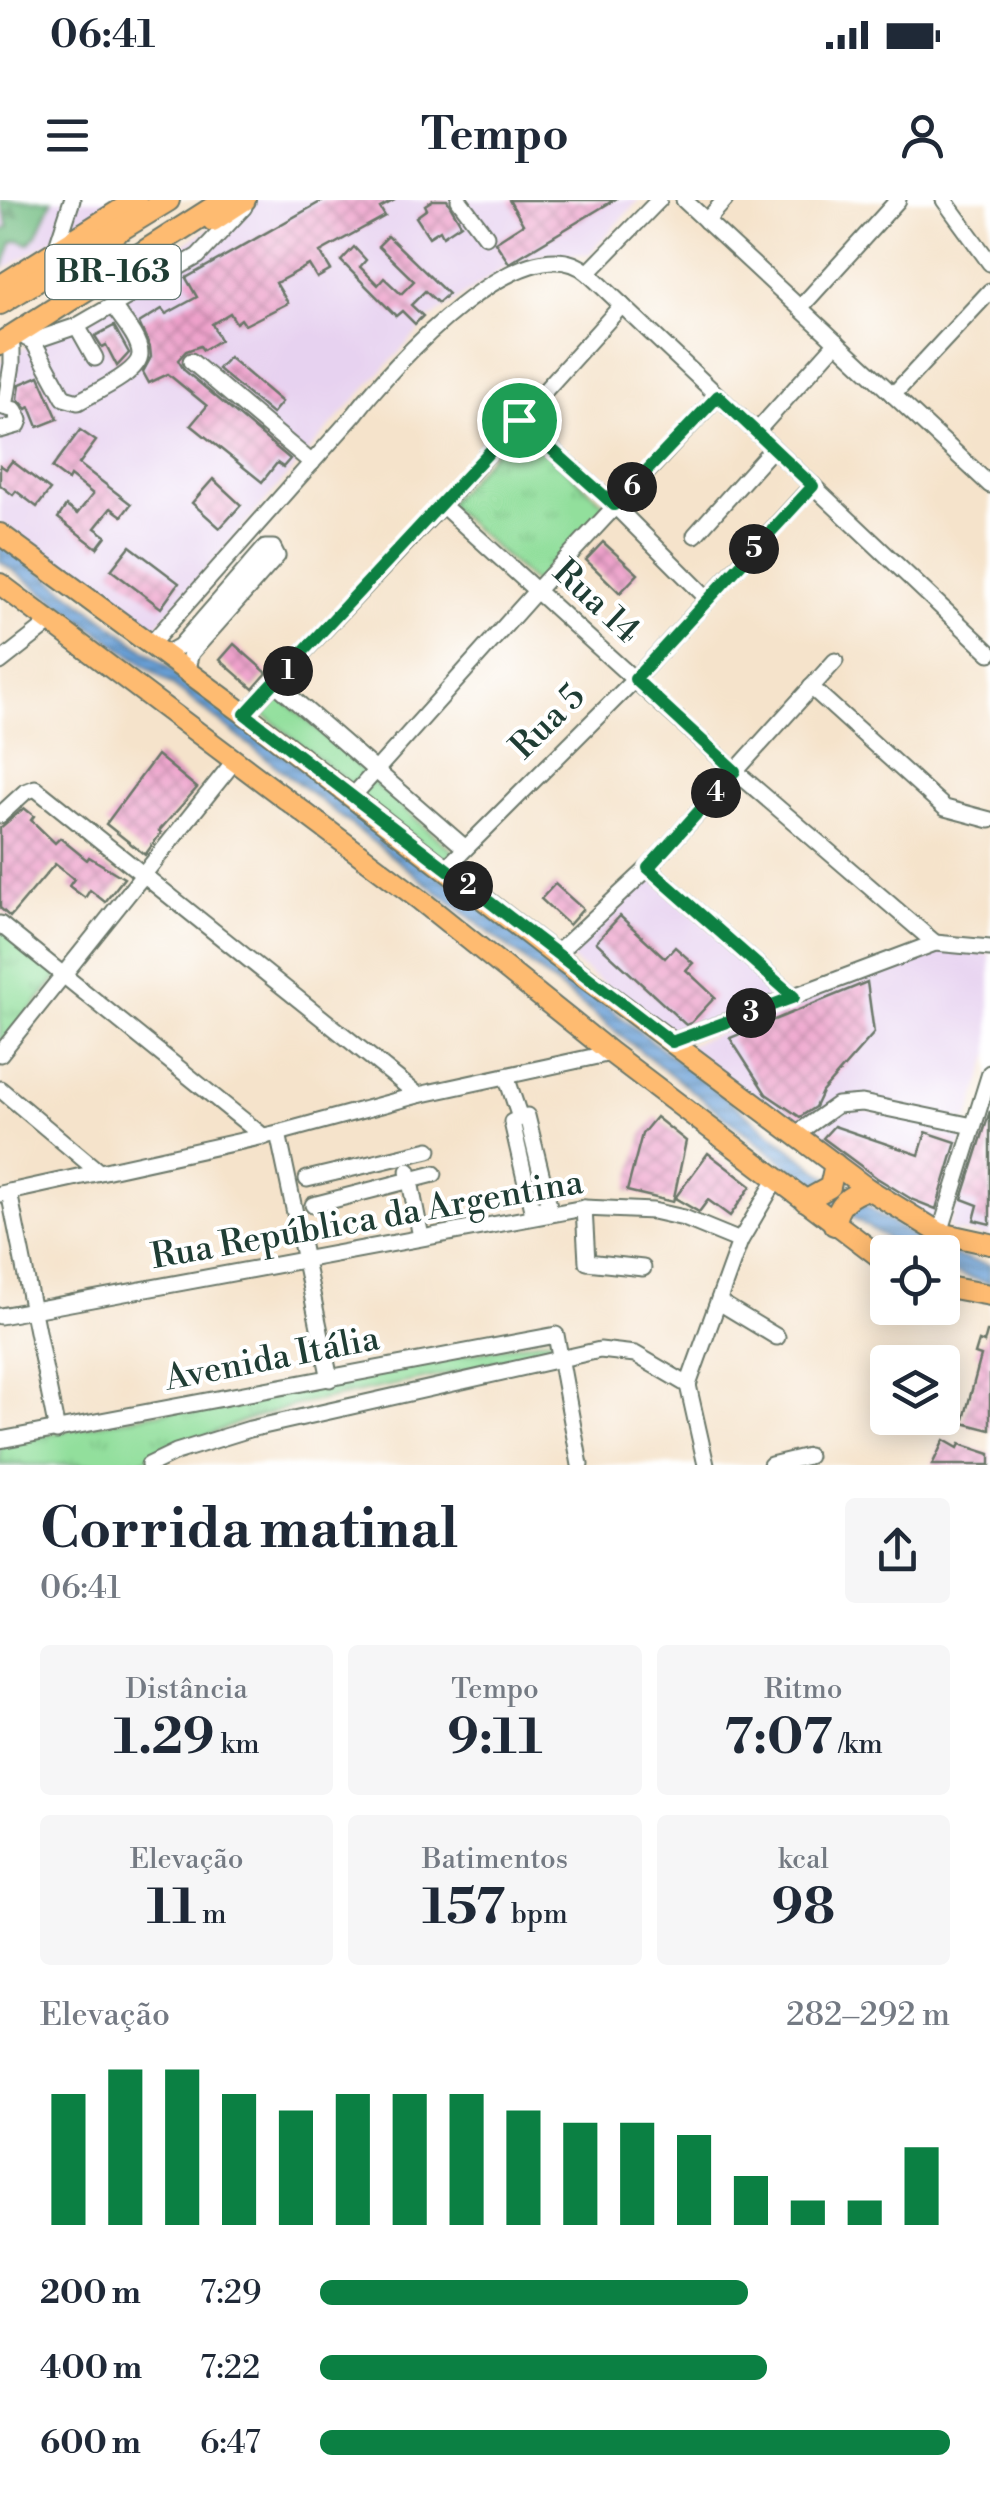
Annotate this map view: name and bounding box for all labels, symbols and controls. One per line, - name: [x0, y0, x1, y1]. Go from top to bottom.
- text: 06:41: [50, 12, 155, 59]
- text: Tempo: [421, 107, 569, 164]
- icon: menu: [40, 108, 95, 163]
- icon: person: [895, 108, 950, 163]
- road number: BR-163: [46, 245, 180, 299]
- pin: [477, 378, 562, 463]
- icon: arrive: [492, 393, 547, 448]
- pin: 6: [607, 462, 657, 512]
- text: 6: [623, 469, 641, 504]
- pin: 5: [729, 524, 779, 574]
- text: 5: [745, 531, 763, 566]
- street label: Rua 14: [543, 551, 649, 653]
- pin: 1: [263, 646, 313, 696]
- text: 1: [281, 653, 295, 688]
- street label: Rua 5: [502, 676, 594, 768]
- pin: 4: [691, 768, 741, 818]
- text: 4: [707, 775, 725, 810]
- pin: 2: [443, 861, 493, 911]
- text: 2: [459, 868, 477, 903]
- pin: 3: [726, 988, 776, 1038]
- text: 3: [743, 995, 759, 1030]
- street label: Rua República da Argentina: [148, 1161, 587, 1279]
- map controls: [870, 1235, 960, 1435]
- button: locate: [870, 1235, 960, 1325]
- street label: Avenida Itália: [160, 1317, 383, 1401]
- button: layers: [870, 1345, 960, 1435]
- text: Corrida matinal: [40, 1496, 458, 1565]
- button: share: [845, 1498, 950, 1603]
- text: 06:41: [40, 1568, 121, 1608]
- text: Distância: [126, 1672, 248, 1707]
- text: Tempo: [451, 1672, 539, 1707]
- text: Ritmo: [764, 1672, 843, 1707]
- text: 1.29: [114, 1707, 215, 1769]
- text: 9:11: [448, 1707, 542, 1769]
- text: 7:07: [724, 1707, 832, 1769]
- text: km: [215, 1727, 260, 1762]
- text: /km: [832, 1727, 883, 1762]
- text: Elevação: [130, 1842, 244, 1877]
- text: Batimentos: [422, 1842, 568, 1877]
- text: kcal: [778, 1842, 829, 1877]
- text: 11: [147, 1877, 196, 1939]
- text: 157: [422, 1877, 505, 1939]
- text: 98: [772, 1877, 835, 1939]
- text: m: [196, 1897, 227, 1932]
- text: bpm: [505, 1897, 568, 1932]
- text: Elevação: [40, 1995, 170, 2035]
- text: 282–292 m: [786, 1995, 950, 2035]
- text: 200 m: [40, 2273, 141, 2313]
- text: 7:29: [200, 2273, 261, 2313]
- text: 400 m: [40, 2348, 142, 2388]
- text: 7:22: [200, 2348, 260, 2388]
- text: 600 m: [40, 2423, 141, 2463]
- text: 6:47: [200, 2423, 261, 2463]

